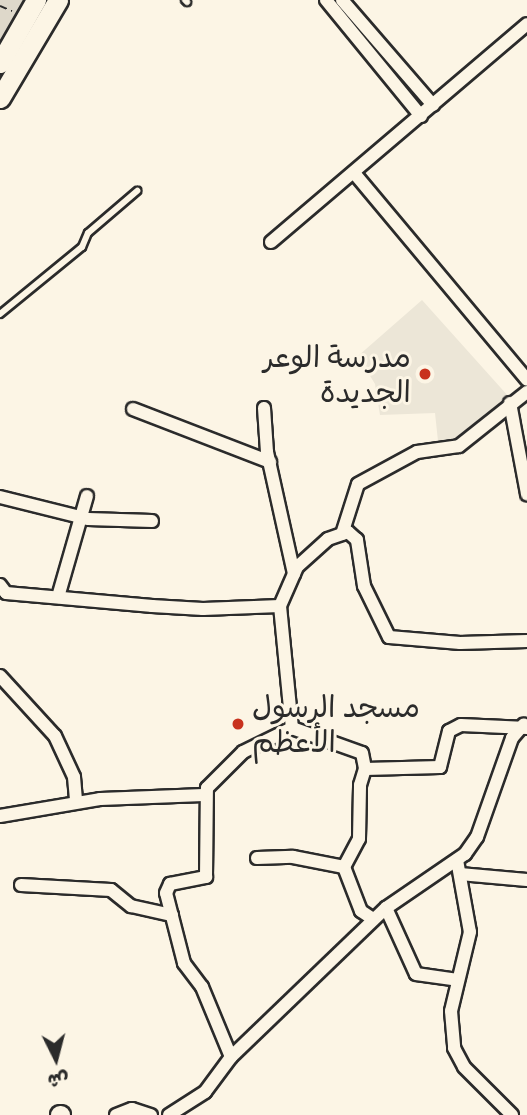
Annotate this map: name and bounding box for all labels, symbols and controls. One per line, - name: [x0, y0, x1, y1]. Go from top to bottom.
- place label: مدرسة الوعر الجديدة: [263, 339, 411, 410]
- marker: مدرسة الوعر الجديدة: [417, 366, 433, 382]
- place label: مسجد الرسول الأعظم: [252, 689, 420, 760]
- marker: مسجد الرسول الأعظم: [230, 716, 246, 732]
- north arrow: [21, 1024, 91, 1094]
- text: ش: [47, 1067, 70, 1093]

